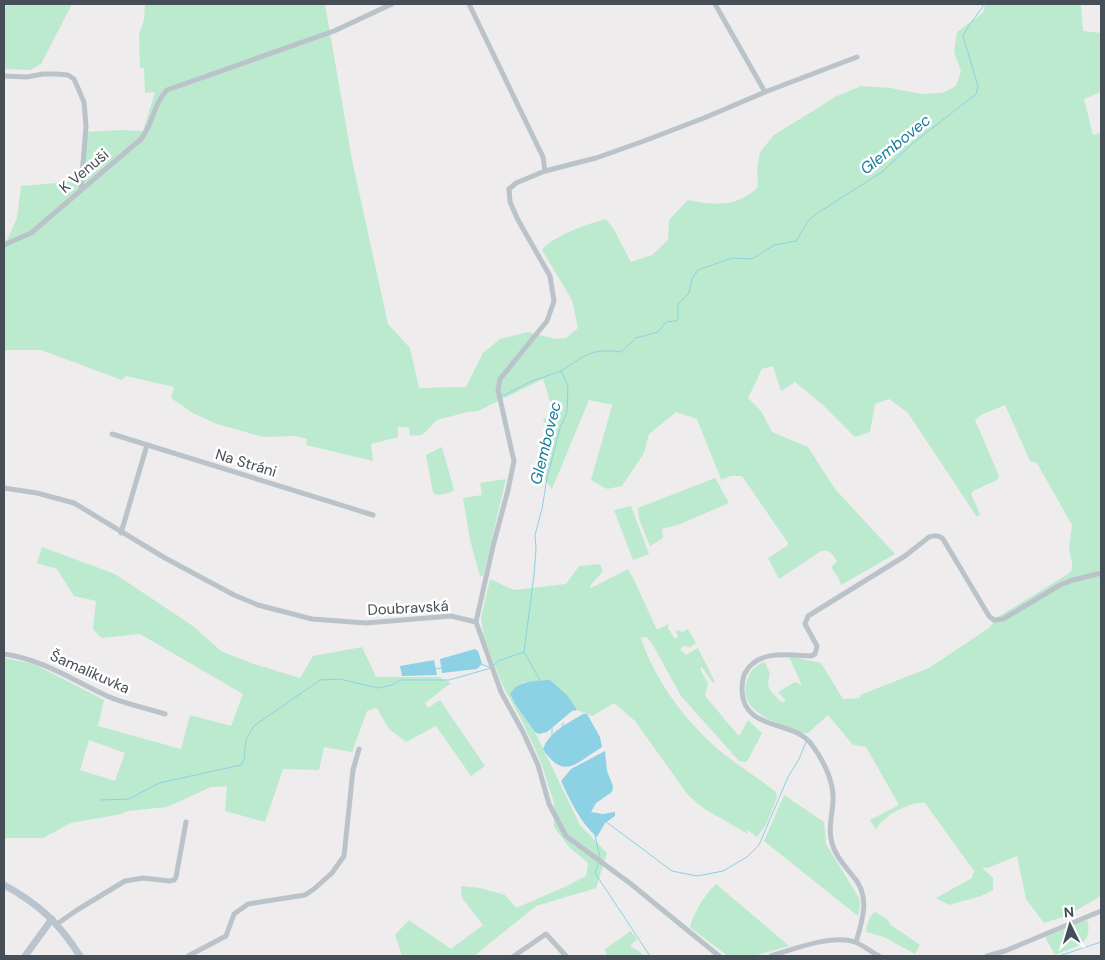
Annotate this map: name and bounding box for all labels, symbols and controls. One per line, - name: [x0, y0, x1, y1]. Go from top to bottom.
- water label: Glembovec: [856, 110, 935, 179]
- street label: K Venuši: [55, 144, 113, 198]
- water label: Glembovec: [525, 399, 566, 487]
- street label: Na Stráni: [213, 444, 279, 482]
- street label: Doubravská: [367, 596, 449, 620]
- street label: Šamalikuvka: [47, 646, 133, 698]
- north arrow: [1045, 900, 1095, 950]
- text: N: [1063, 903, 1075, 921]

